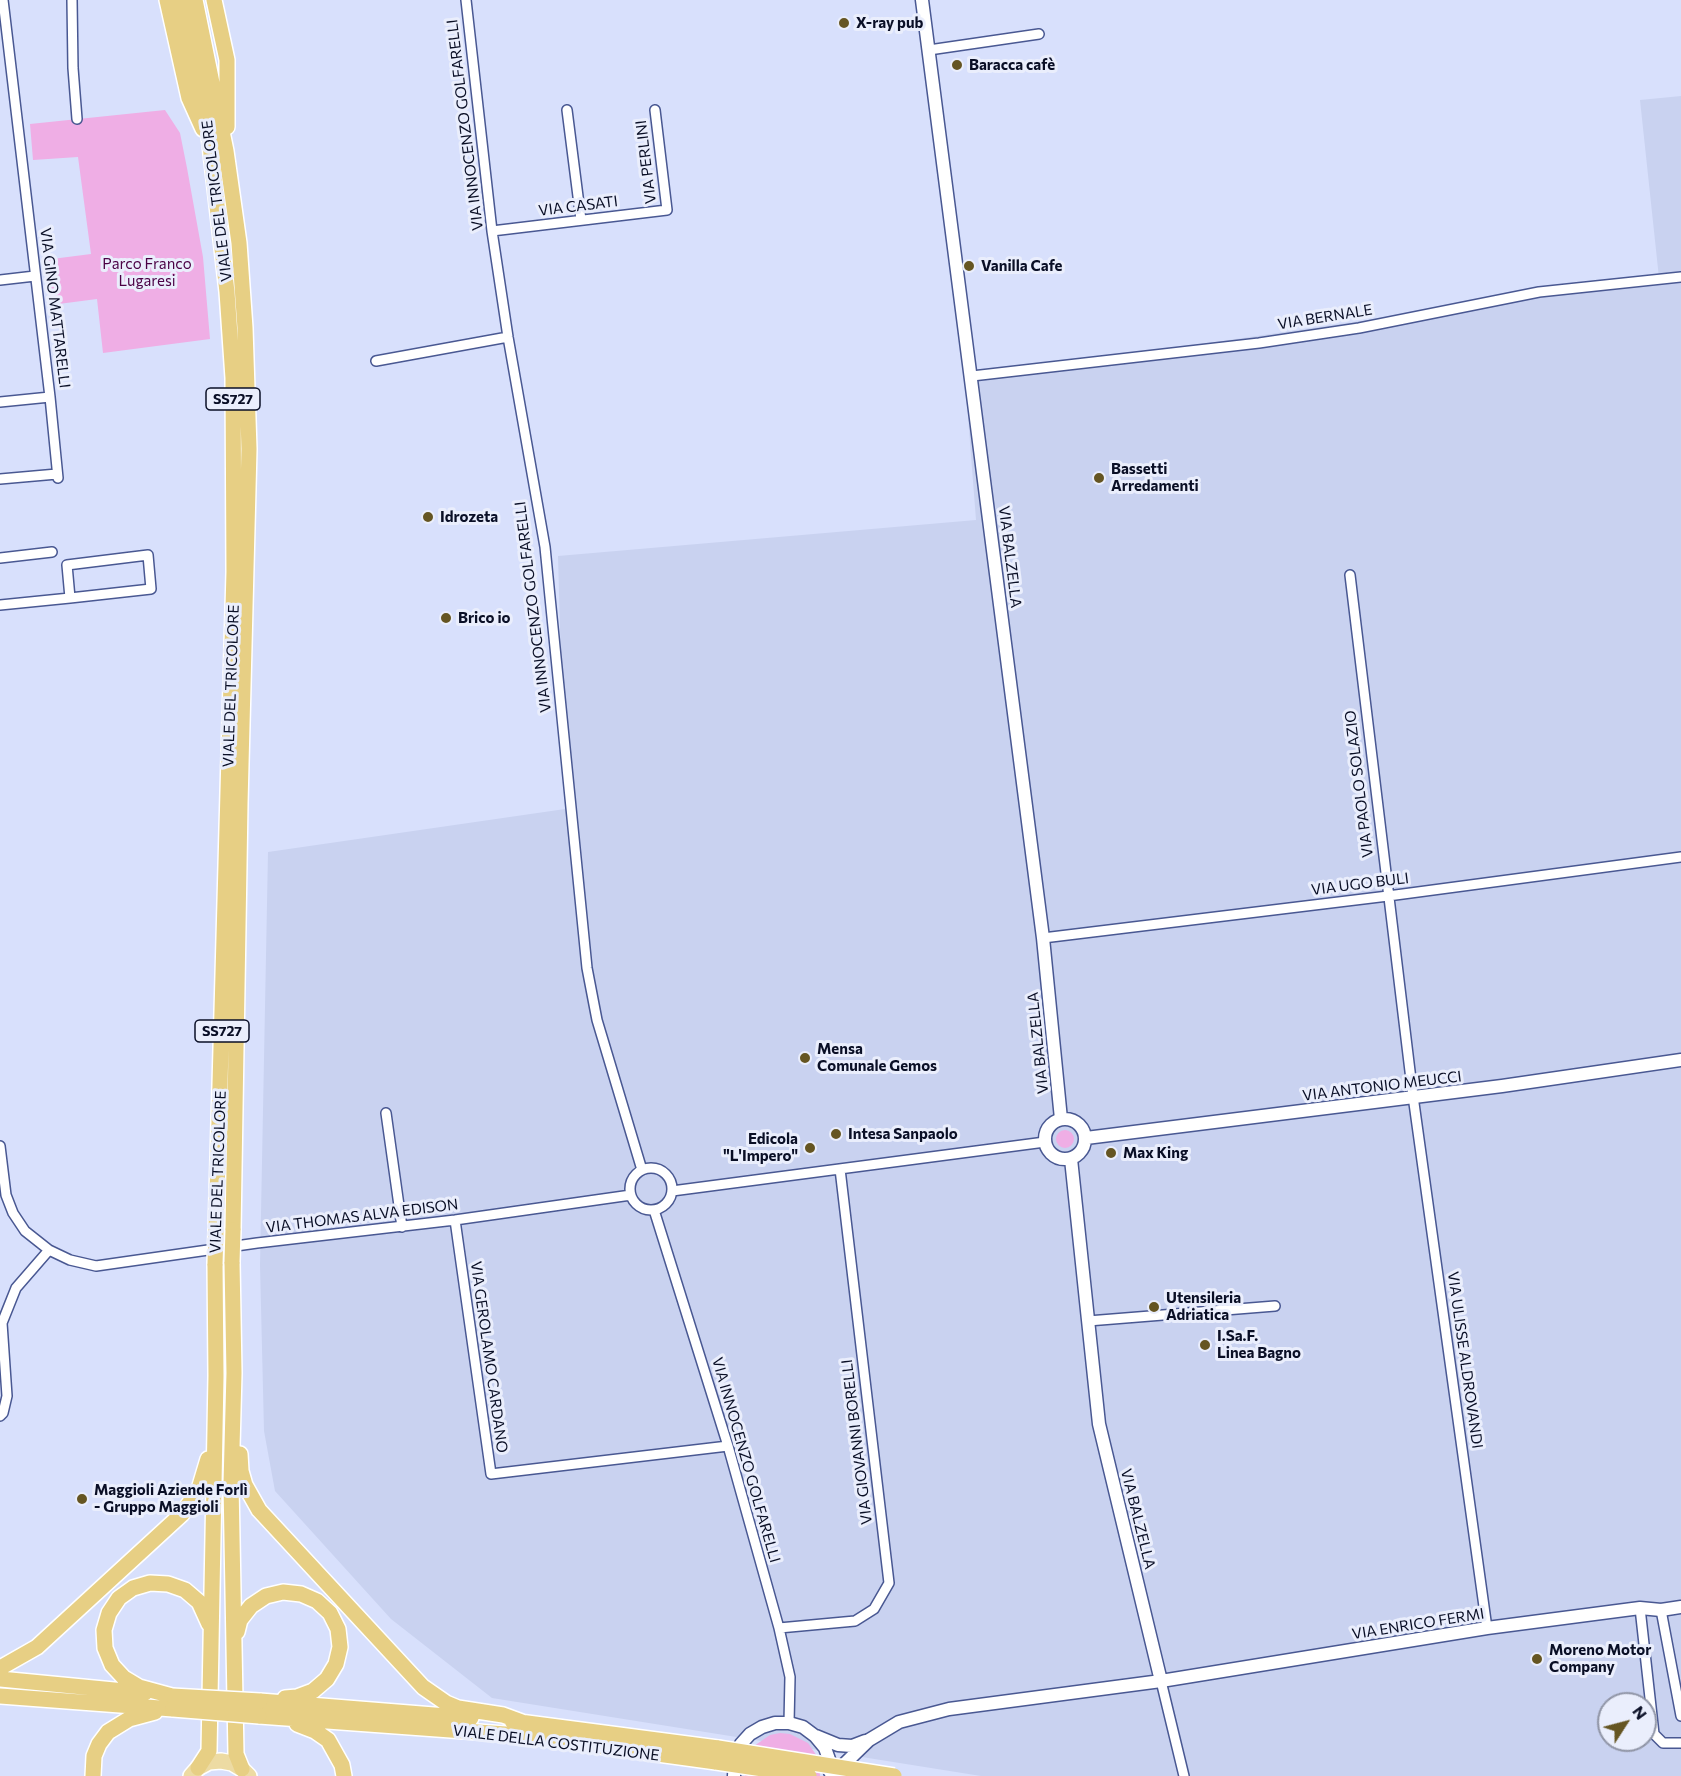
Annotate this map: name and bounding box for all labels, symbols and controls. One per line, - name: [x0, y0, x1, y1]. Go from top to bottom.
- place label: X-ray pub: [856, 14, 923, 32]
- marker: X-ray pub: [837, 16, 851, 30]
- street label: VIA INNOCENZO GOLFARELLI: [443, 18, 487, 232]
- place label: Baracca cafè: [969, 56, 1055, 74]
- marker: Baracca cafè: [950, 58, 964, 72]
- street label: VIALE DEL TRICOLORE: [198, 119, 236, 283]
- street label: VIA PERLINI: [632, 119, 660, 205]
- street label: VIA CASATI: [537, 192, 619, 220]
- street label: VIA GINO MATTARELLI: [36, 227, 74, 389]
- park label: Parco Franco Lugaresi: [102, 255, 192, 290]
- place label: Vanilla Cafe: [981, 257, 1062, 275]
- marker: Vanilla Cafe: [962, 259, 976, 273]
- street label: VIA BERNALE: [1276, 301, 1374, 333]
- road number: SS727: [206, 388, 260, 410]
- place label: Bassetti Arredamenti: [1111, 460, 1199, 495]
- marker: Bassetti Arredamenti: [1092, 471, 1106, 485]
- street label: VIA INNOCENZO GOLFARELLI: [511, 500, 555, 714]
- street label: VIA BALZELLA: [995, 505, 1025, 609]
- place label: Idrozeta: [440, 508, 498, 526]
- marker: Idrozeta: [421, 510, 435, 524]
- street label: VIALE DEL TRICOLORE: [219, 604, 243, 768]
- place label: Brico io: [458, 609, 511, 627]
- marker: Brico io: [439, 611, 453, 625]
- street label: VIA PAOLO SOLAZIO: [1341, 709, 1377, 859]
- street label: VIA UGO BULI: [1310, 869, 1410, 899]
- street label: VIA BALZELLA: [1024, 991, 1052, 1095]
- road number: SS727: [195, 1020, 249, 1042]
- place label: Mensa Comunale Gemos: [817, 1040, 937, 1075]
- marker: Mensa Comunale Gemos: [798, 1051, 812, 1065]
- street label: VIA ANTONIO MEUCCI: [1301, 1067, 1463, 1105]
- street label: VIALE DEL TRICOLORE: [206, 1090, 230, 1254]
- place label: Intesa Sanpaolo: [848, 1125, 958, 1143]
- marker: Intesa Sanpaolo: [829, 1127, 843, 1141]
- place label: Edicola "L'Impero": [723, 1130, 798, 1165]
- marker: Edicola "L'Impero": [803, 1141, 817, 1155]
- place label: Max King: [1123, 1144, 1188, 1162]
- marker: Max King: [1104, 1146, 1118, 1160]
- street label: VIA THOMAS ALVA EDISON: [265, 1195, 459, 1237]
- street label: VIA GEROLAMO CARDANO: [467, 1260, 511, 1454]
- street label: VIA ULISSE ALDROVANDI: [1444, 1270, 1486, 1450]
- place label: Utensileria Adriatica: [1166, 1289, 1241, 1324]
- marker: Utensileria Adriatica: [1147, 1300, 1161, 1314]
- place label: I.Sa.F. Linea Bagno: [1217, 1327, 1301, 1362]
- marker: I.Sa.F. Linea Bagno: [1198, 1338, 1212, 1352]
- street label: VIA INNOCENZO GOLFARELLI: [708, 1355, 784, 1565]
- street label: VIA GIOVANNI BORELLI: [838, 1358, 876, 1526]
- street label: VIA BALZELLA: [1117, 1467, 1159, 1571]
- place label: Maggioli Aziende Forlì - Gruppo Maggioli: [94, 1481, 248, 1516]
- marker: Maggioli Aziende Forlì - Gruppo Maggioli: [75, 1492, 89, 1506]
- street label: VIA ENRICO FERMI: [1351, 1605, 1485, 1643]
- place label: Moreno Motor Company: [1549, 1641, 1651, 1676]
- marker: Moreno Motor Company: [1530, 1652, 1544, 1666]
- north arrow: [1597, 1692, 1657, 1752]
- text: N: [1629, 1702, 1652, 1723]
- street label: VIALE DELLA COSTITUZIONE: [452, 1721, 660, 1765]

